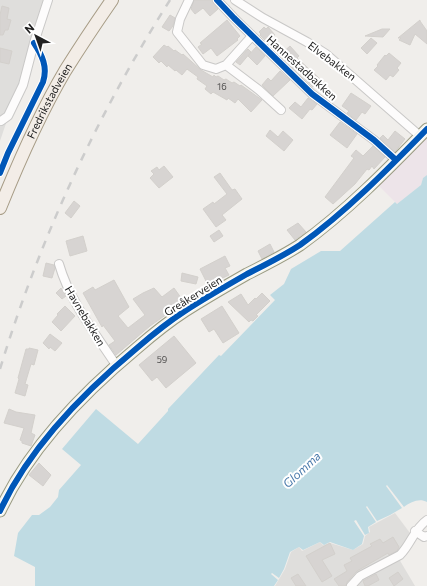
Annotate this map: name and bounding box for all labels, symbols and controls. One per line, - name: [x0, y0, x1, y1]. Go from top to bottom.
- north arrow: [16, 16, 56, 56]
- text: N: [22, 20, 36, 36]
- street label: Hannestadbakken: [265, 33, 340, 103]
- street label: Elvebakken: [306, 38, 359, 83]
- street label: Fredrikstadveien: [24, 60, 74, 141]
- house number: 16: [217, 81, 227, 92]
- street label: Greåkerveien: [161, 273, 224, 319]
- street label: Havnebakken: [62, 283, 108, 348]
- house number: 59: [157, 354, 167, 365]
- water label: Glomma: [280, 448, 323, 490]

